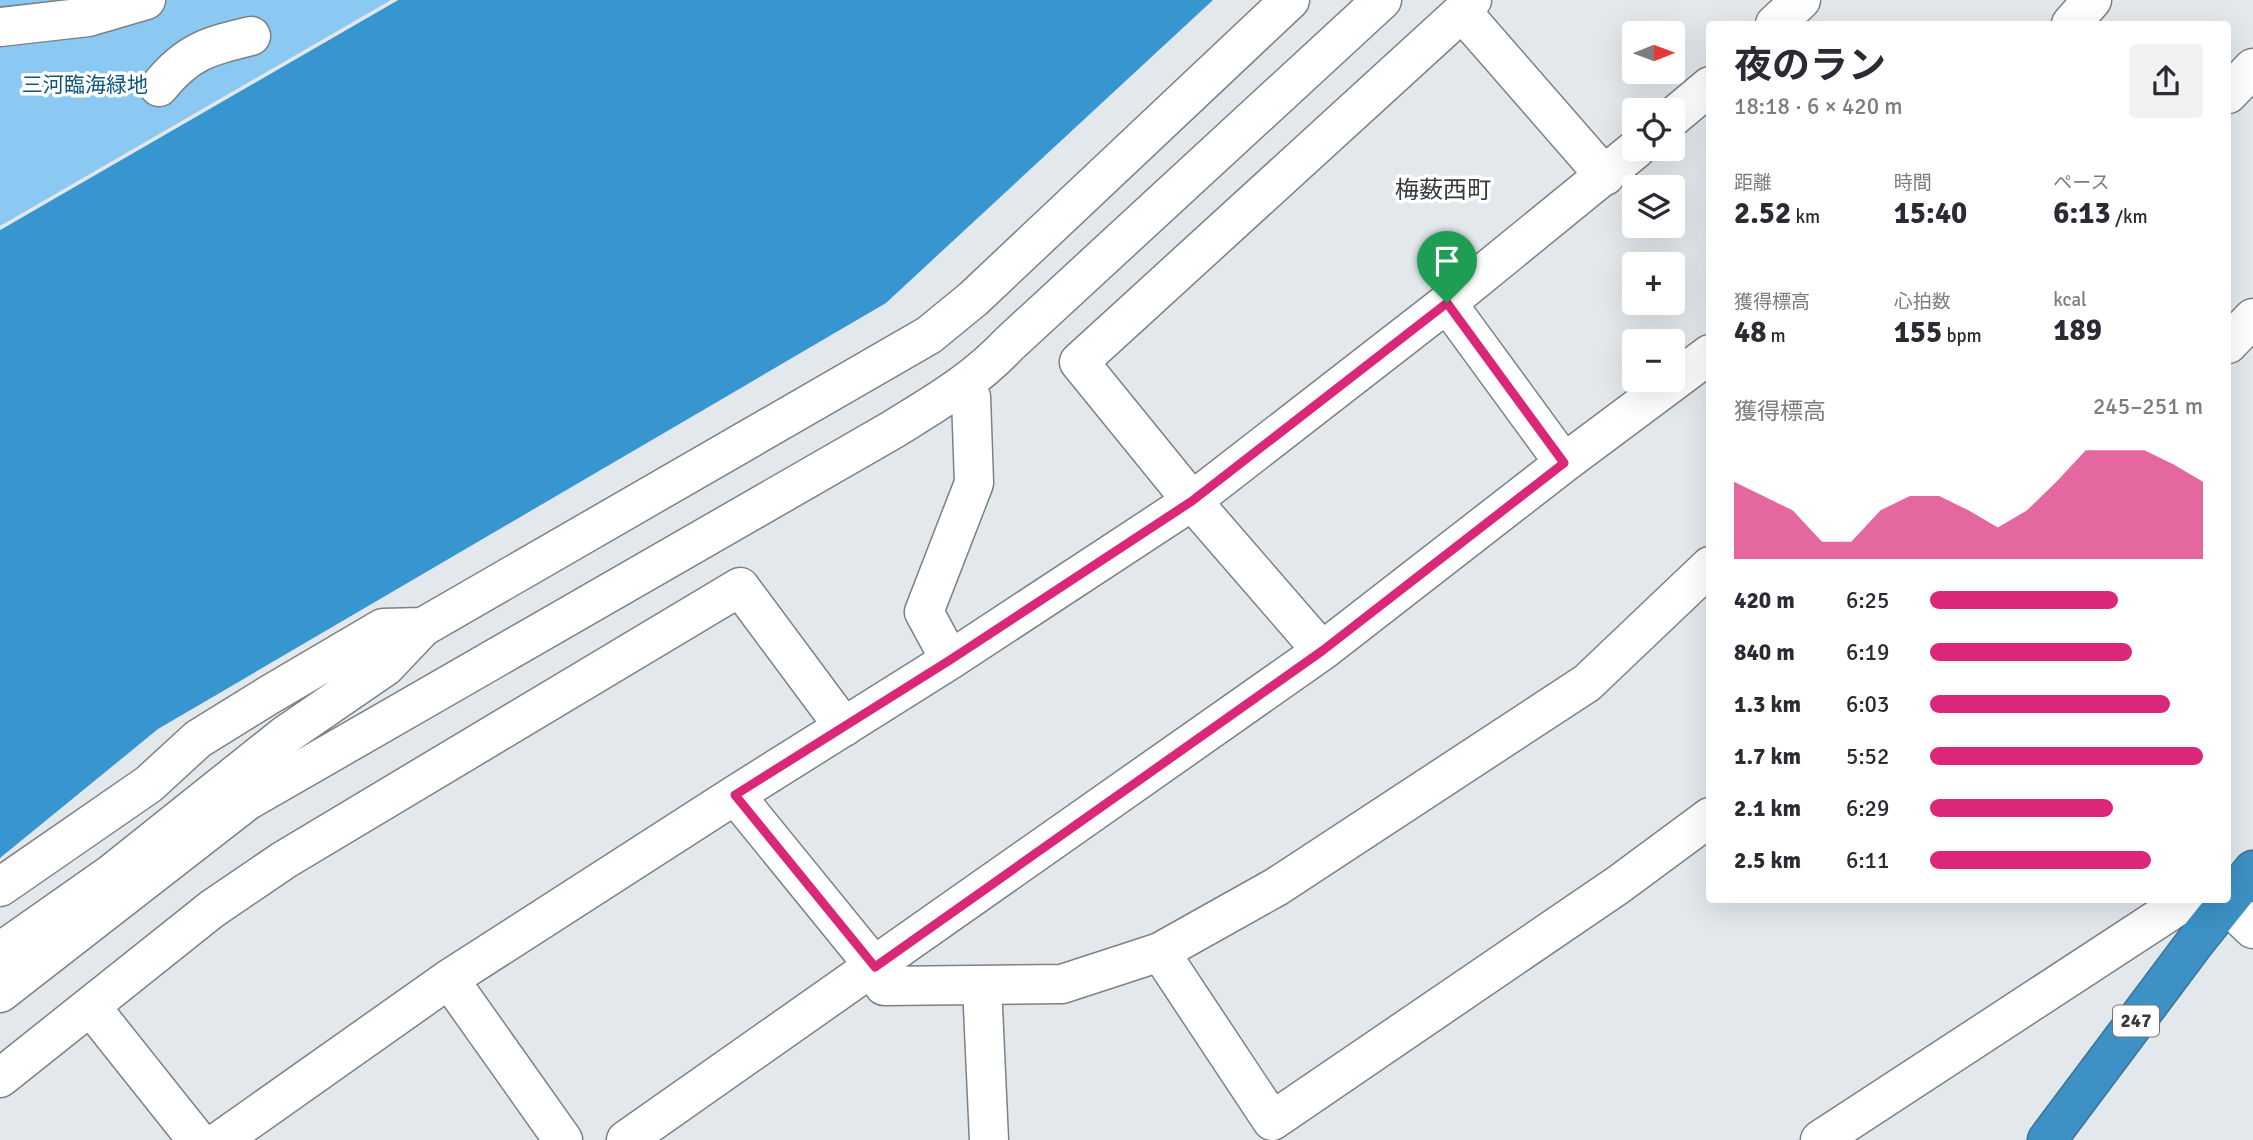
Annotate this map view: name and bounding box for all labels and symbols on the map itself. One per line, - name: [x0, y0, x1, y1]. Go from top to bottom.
- north arrow: [1622, 21, 1685, 84]
- park label: 三河臨海緑地: [22, 72, 148, 98]
- district label: 梅薮西町: [1395, 175, 1491, 205]
- pin: [1417, 231, 1477, 303]
- road number: 247: [2113, 1006, 2159, 1036]

